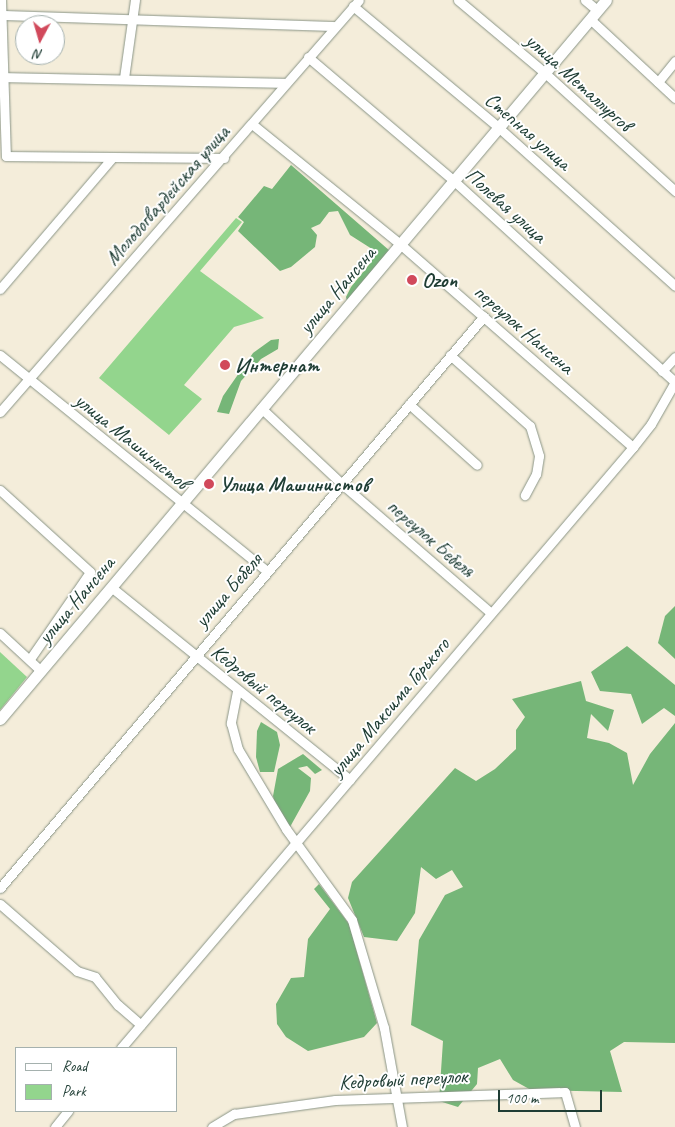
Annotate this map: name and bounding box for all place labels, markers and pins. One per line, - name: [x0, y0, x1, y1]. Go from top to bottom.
- place label: Ozon: [422, 267, 457, 293]
- marker: Ozon: [406, 274, 418, 286]
- place label: Интернат: [235, 352, 319, 378]
- marker: Интернат: [219, 359, 231, 371]
- place label: Улица Машинистов: [219, 471, 368, 497]
- marker: Улица Машинистов: [203, 478, 215, 490]

